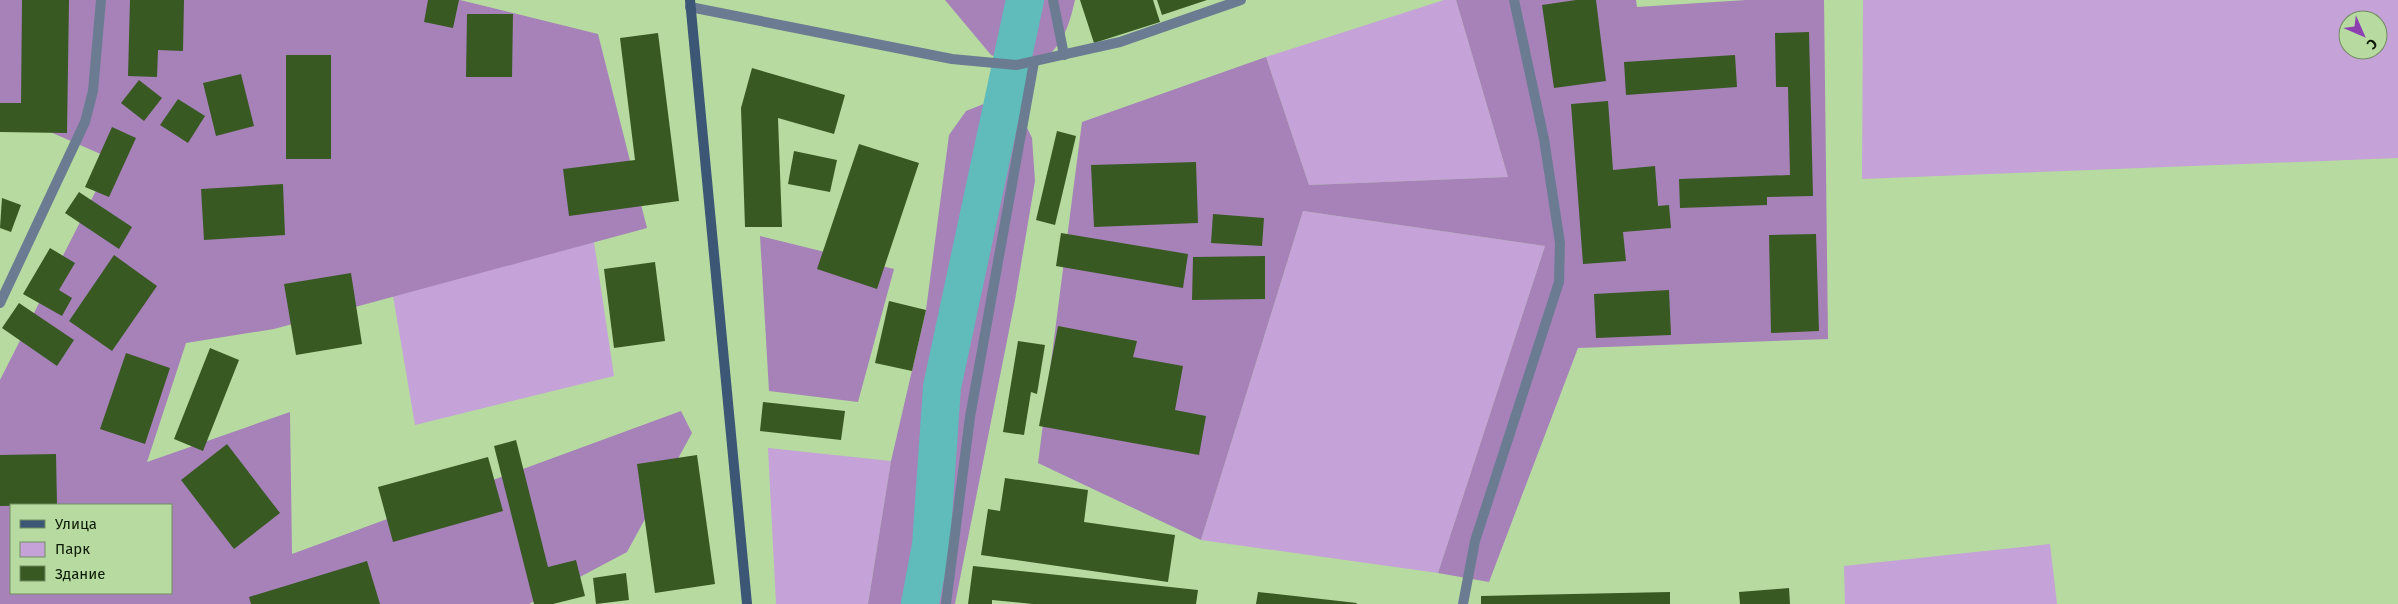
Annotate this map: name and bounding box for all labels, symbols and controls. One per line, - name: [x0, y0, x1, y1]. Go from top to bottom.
- north arrow: [2338, 10, 2388, 60]
- text: С: [2363, 35, 2381, 53]
- legend: [10, 504, 172, 594]
- text: Улица: [55, 515, 97, 533]
- text: Парк: [55, 540, 90, 558]
- text: Здание: [55, 565, 105, 583]

